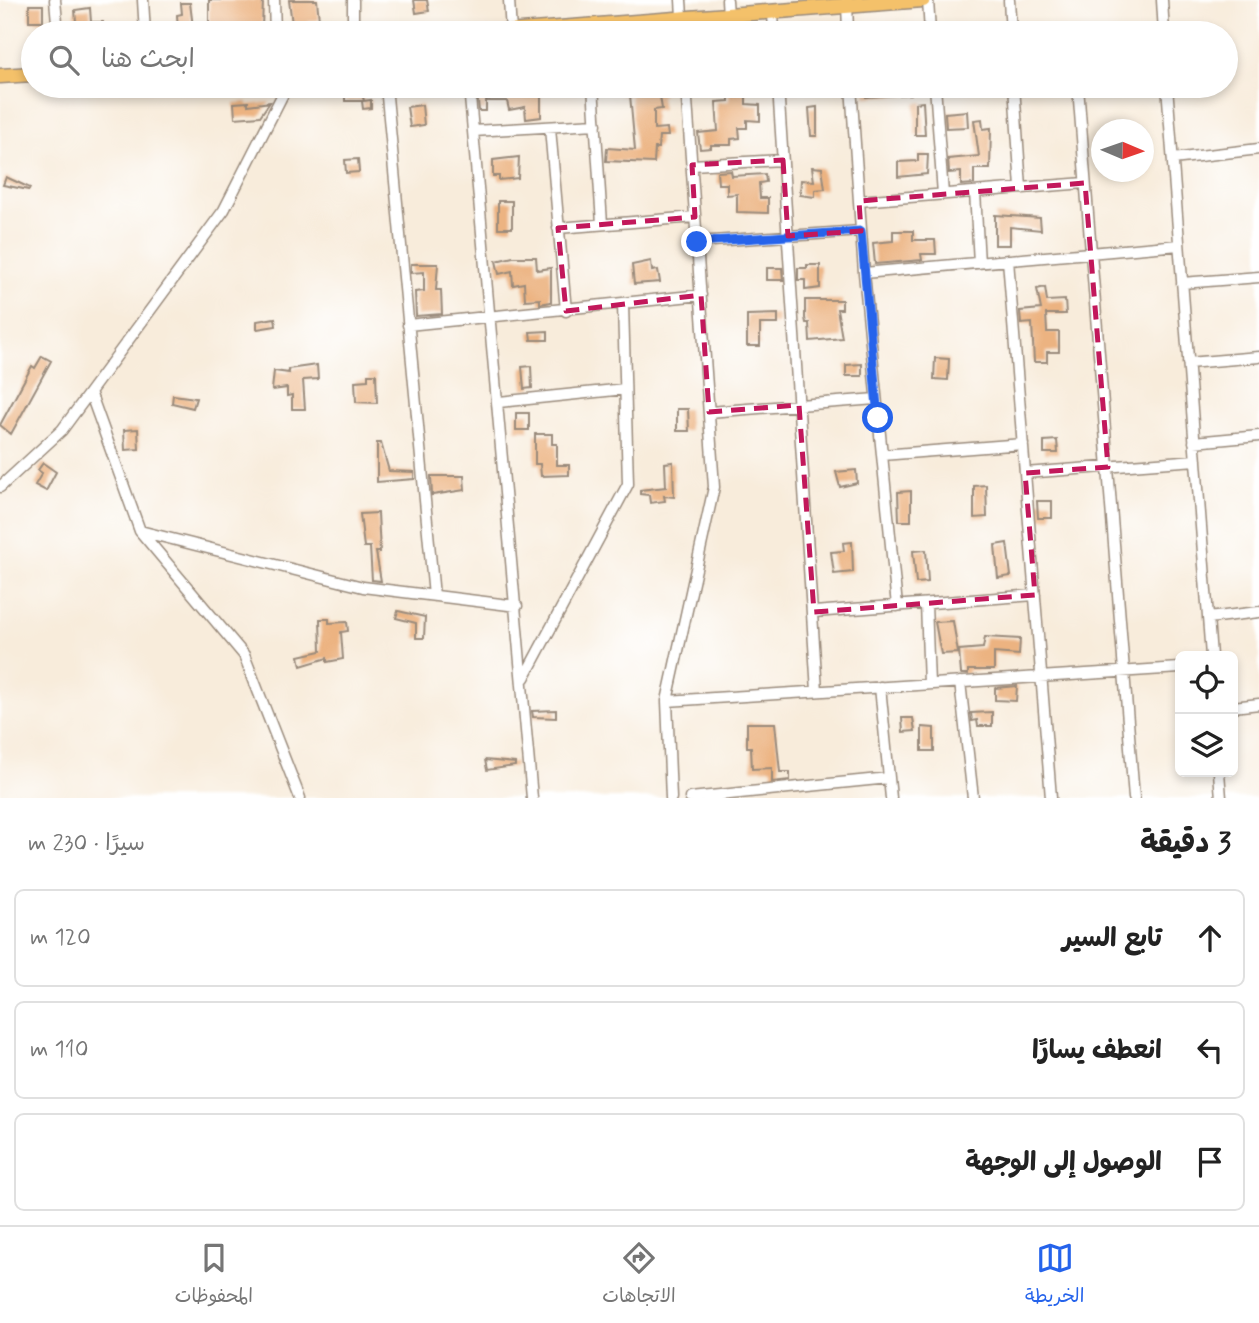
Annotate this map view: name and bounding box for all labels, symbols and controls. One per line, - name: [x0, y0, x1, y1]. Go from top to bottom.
- search box: [21, 21, 1238, 98]
- icon: search: [45, 41, 83, 79]
- text: ابحث هنا: [101, 43, 195, 77]
- north arrow: [1091, 119, 1154, 182]
- route end: [681, 226, 712, 257]
- route start: [862, 402, 893, 433]
- map controls: [1175, 651, 1238, 777]
- button: locate: [1175, 651, 1238, 714]
- button: layers: [1175, 714, 1238, 777]
- text: 3 دقيقة: [1140, 824, 1231, 863]
- text: سيرًا · 230 m: [28, 829, 145, 859]
- icon: ahead: [1191, 919, 1229, 957]
- text: تابع السير: [1062, 922, 1162, 956]
- text: 120 m: [30, 923, 91, 953]
- icon: left: [1191, 1031, 1229, 1069]
- text: انعطف يسارًا: [1032, 1034, 1162, 1068]
- text: 110 m: [30, 1035, 89, 1065]
- icon: arrive: [1191, 1143, 1229, 1181]
- text: الوصول إلى الوجهة: [965, 1146, 1162, 1180]
- tab: المحفوظات: [175, 1239, 253, 1312]
- tab: الاتجاهات: [602, 1239, 676, 1312]
- tab: الخريطة: [1025, 1239, 1084, 1312]

